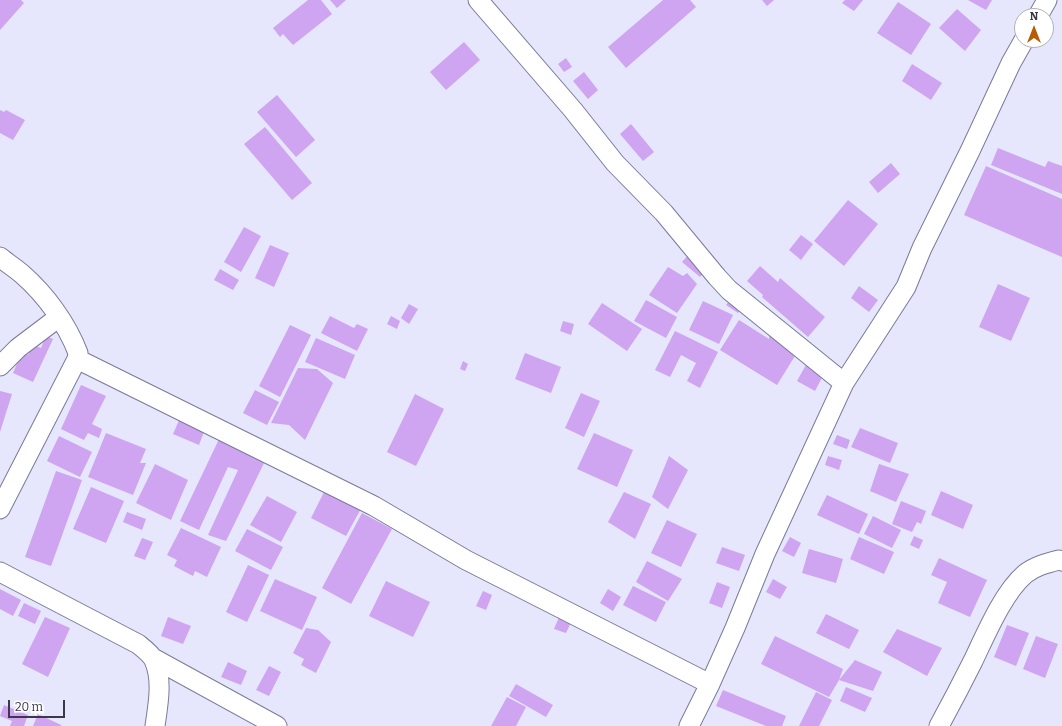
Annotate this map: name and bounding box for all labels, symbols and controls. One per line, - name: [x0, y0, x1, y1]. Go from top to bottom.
- north arrow: [1014, 8, 1054, 48]
- text: N: [1030, 10, 1038, 23]
- scale bar: [10, 692, 67, 718]
- text: 20 m: [15, 700, 43, 714]

